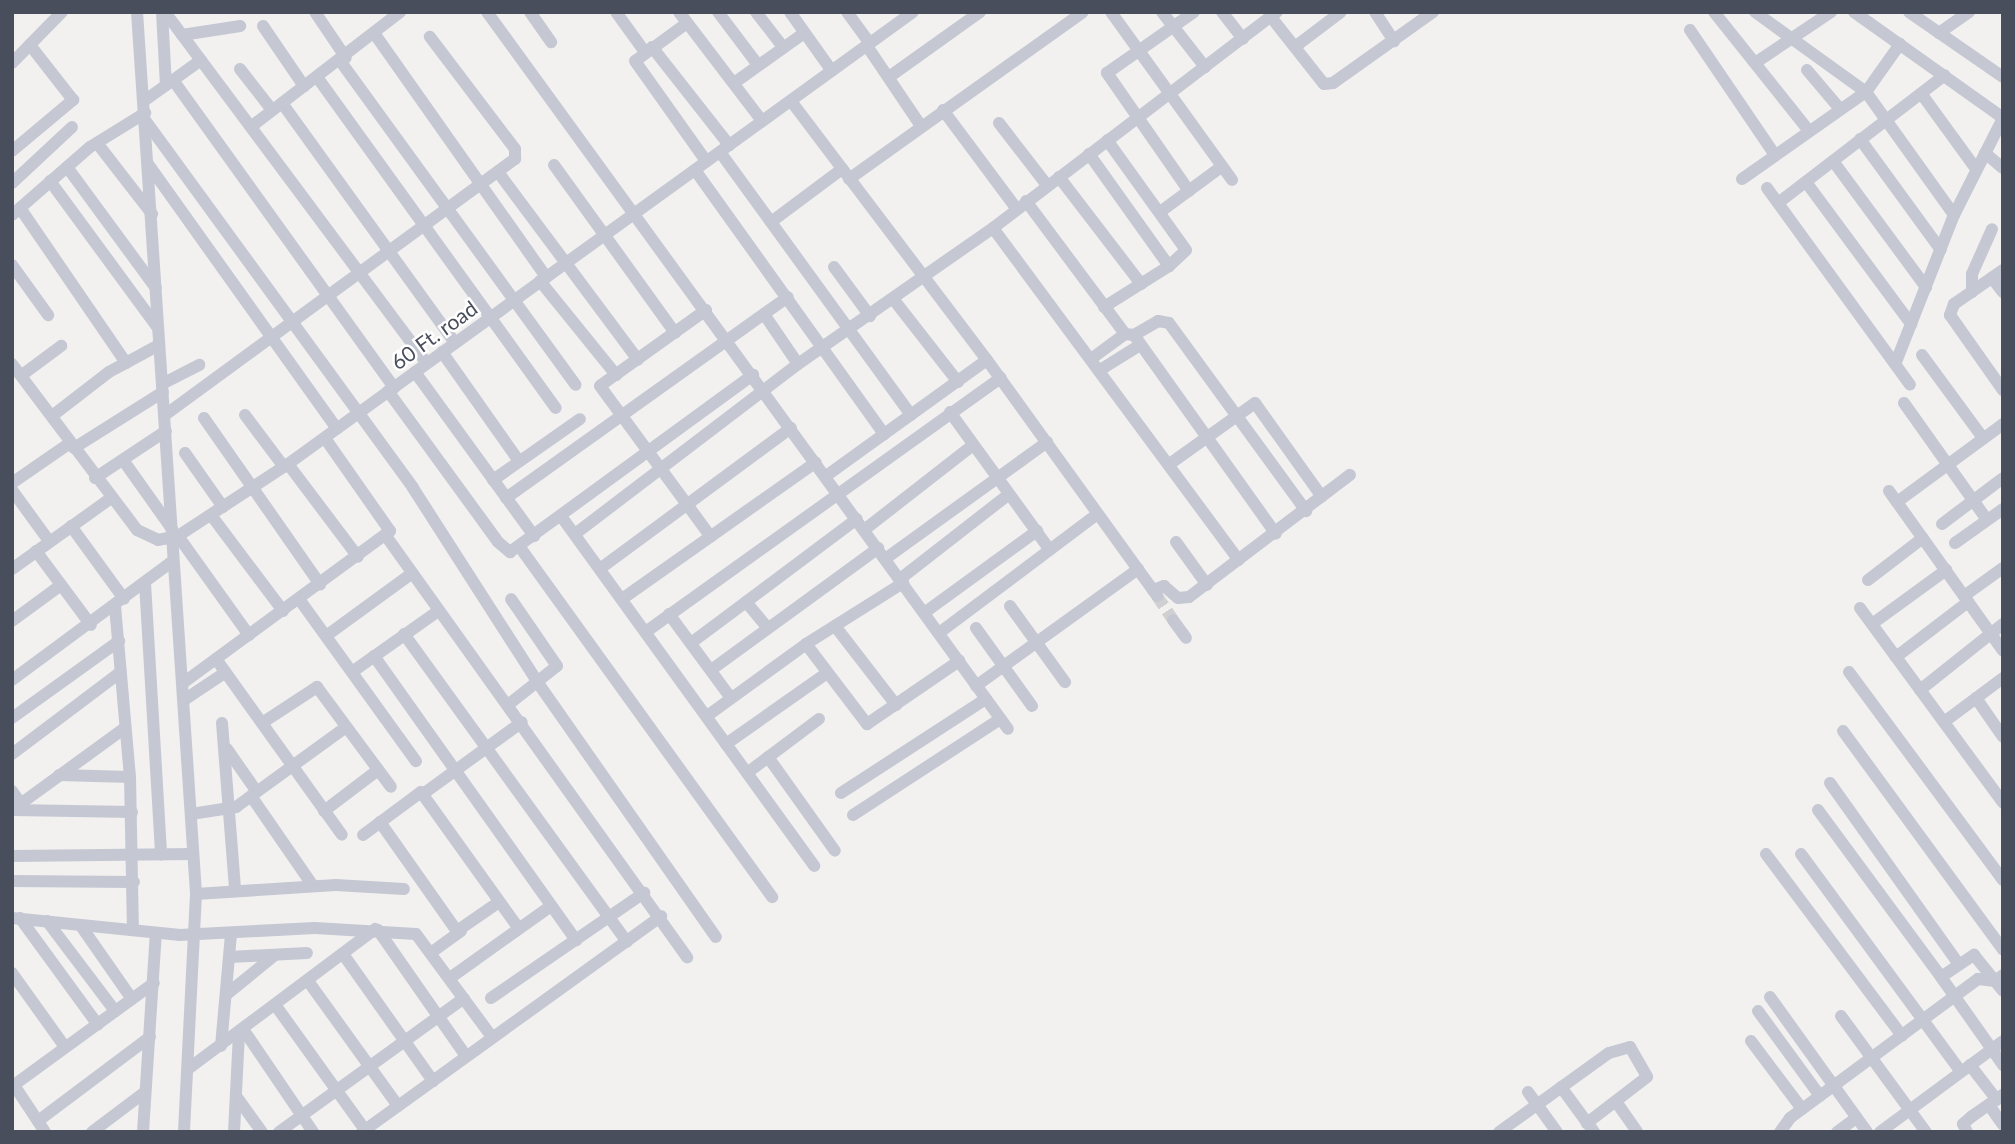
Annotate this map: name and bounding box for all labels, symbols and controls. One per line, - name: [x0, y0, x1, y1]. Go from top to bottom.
- street label: 60 Ft. road: [386, 295, 482, 375]

